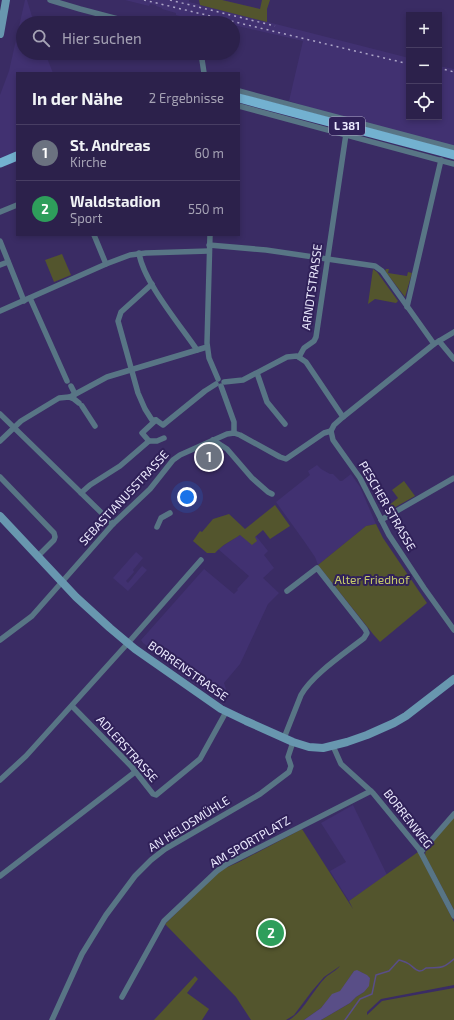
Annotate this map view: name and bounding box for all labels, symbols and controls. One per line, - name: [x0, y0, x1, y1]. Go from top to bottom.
- map controls: [406, 12, 442, 120]
- button: +: [406, 12, 442, 48]
- search box: [16, 16, 240, 60]
- icon: search: [30, 27, 52, 49]
- text: Hier suchen: [62, 29, 142, 47]
- button: −: [406, 48, 442, 84]
- button: locate: [406, 84, 442, 120]
- text: In der Nähe: [32, 88, 123, 108]
- text: 2 Ergebnisse: [149, 90, 224, 106]
- road number: L 381: [329, 117, 365, 135]
- text: St. Andreas: [70, 136, 150, 154]
- text: 1: [42, 145, 48, 161]
- text: 60 m: [194, 145, 224, 161]
- text: Kirche: [70, 154, 107, 170]
- text: Waldstadion: [70, 192, 161, 210]
- text: 2: [41, 201, 49, 217]
- text: 550 m: [188, 201, 224, 217]
- text: Sport: [70, 210, 102, 226]
- street label: ARNDTSTRASSE: [298, 243, 324, 331]
- pin: 1: [196, 442, 222, 472]
- street label: SEBASTIANUSSTRASSE: [76, 447, 171, 548]
- street label: PESCHER STRASSE: [357, 458, 419, 553]
- your location: [177, 487, 197, 507]
- park label: Alter Friedhof: [335, 572, 410, 586]
- street label: BORRENSTRASSE: [146, 637, 231, 703]
- street label: ADLERSTRASSE: [94, 712, 161, 785]
- street label: BORRENWEG: [381, 786, 436, 851]
- street label: AN HELDSMÜHLE: [145, 792, 232, 854]
- street label: AM SPORTPLATZ: [207, 812, 292, 870]
- pin: 2: [258, 918, 284, 948]

